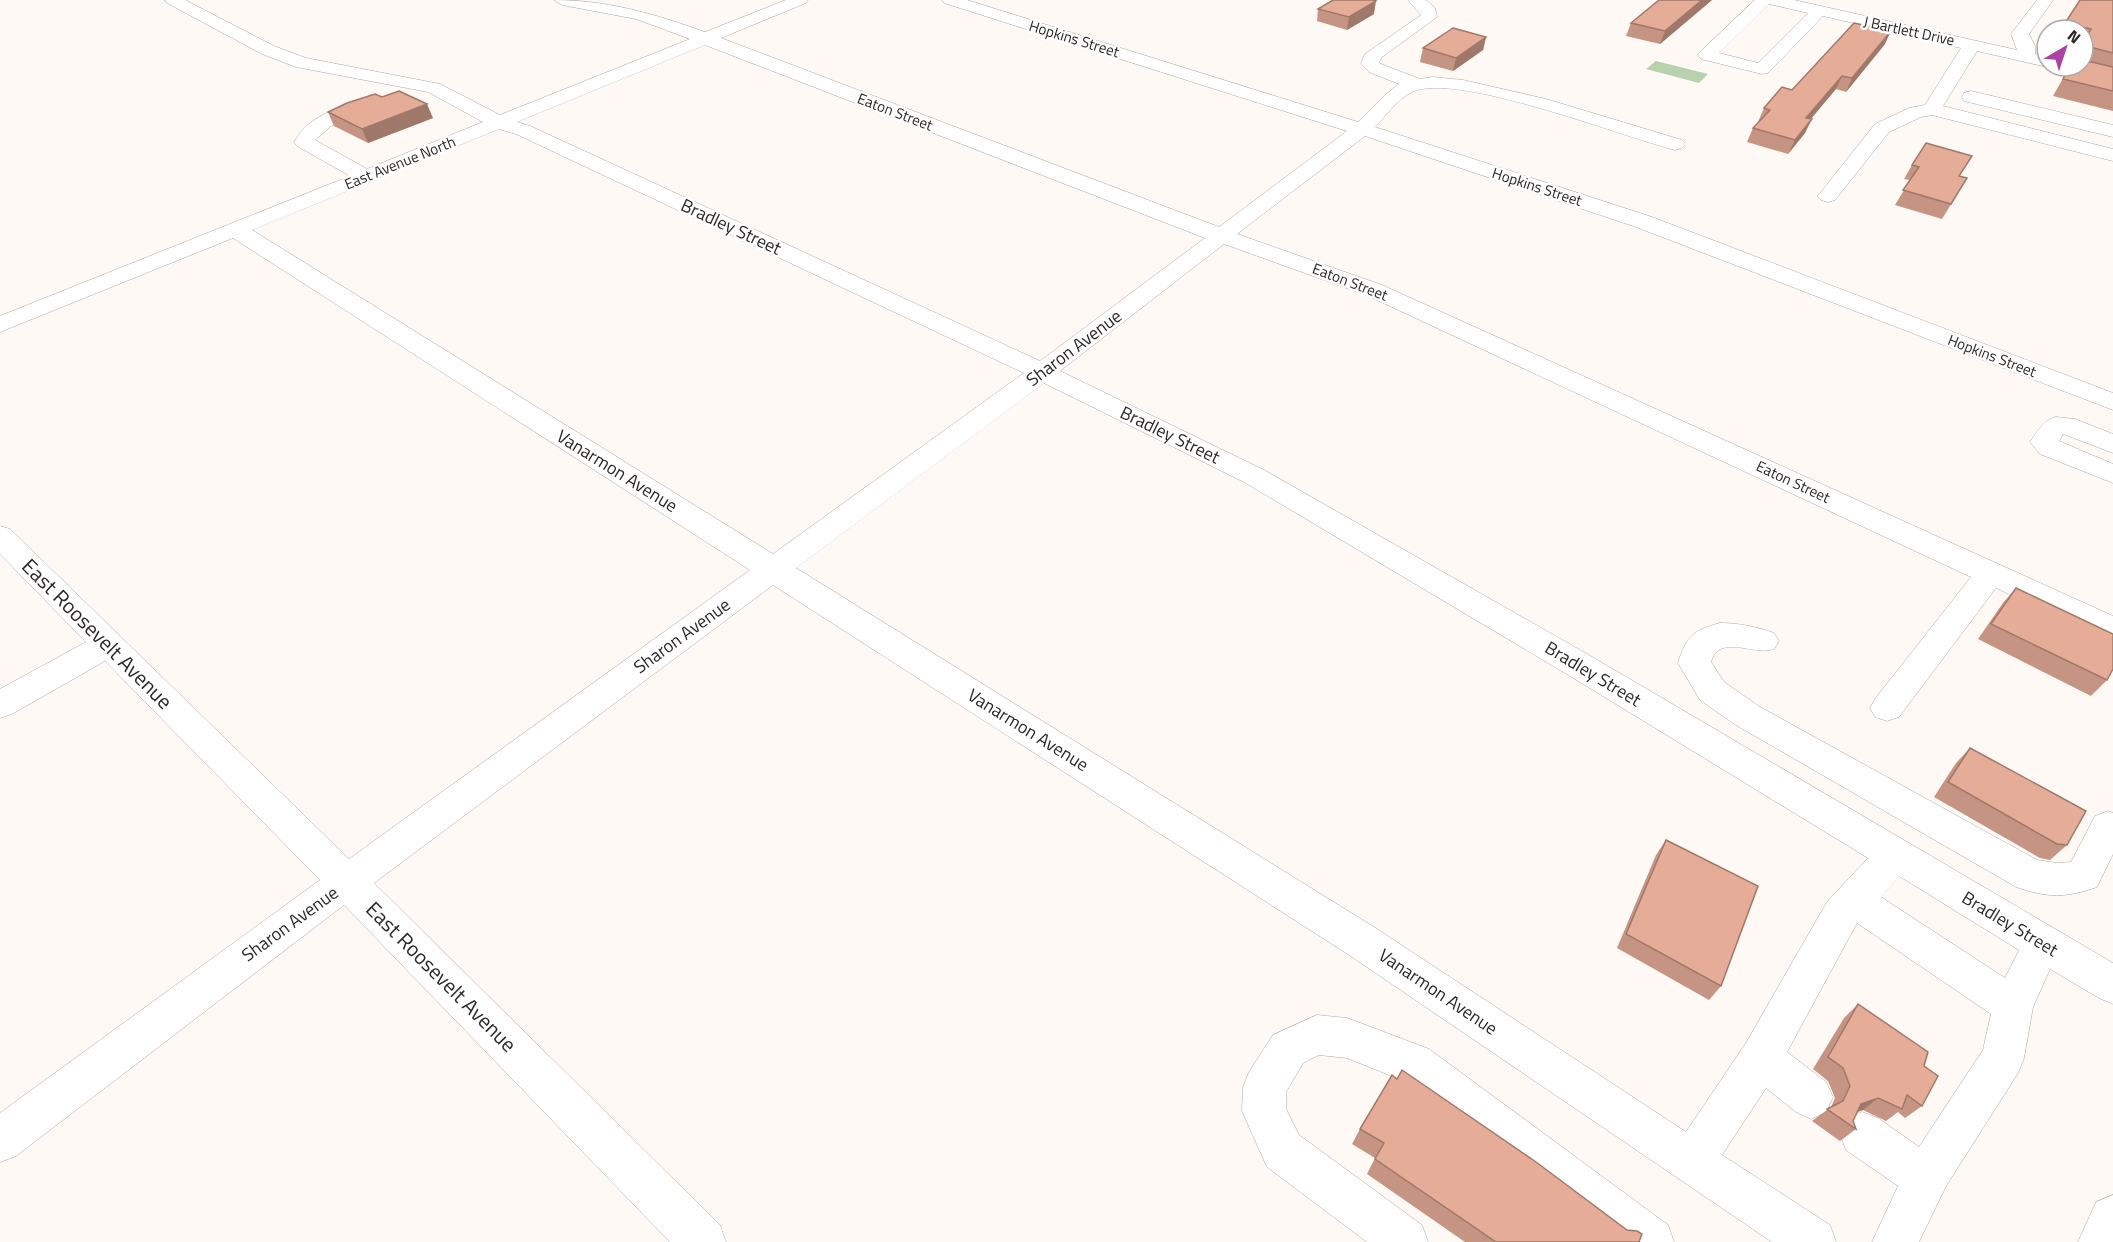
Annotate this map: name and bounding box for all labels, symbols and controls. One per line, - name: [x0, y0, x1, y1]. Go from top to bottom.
- street label: J Bartlett Drive: [1861, 10, 1957, 51]
- street label: Hopkins Street: [1026, 14, 1123, 63]
- north arrow: [2035, 18, 2095, 78]
- text: N: [2063, 24, 2086, 49]
- street label: Eaton Street: [854, 87, 937, 137]
- street label: East Avenue North: [341, 130, 459, 195]
- street label: Hopkins Street: [1489, 161, 1586, 212]
- street label: Bradley Street: [677, 191, 786, 262]
- street label: Eaton Street: [1309, 257, 1392, 307]
- street label: Sharon Avenue: [1020, 303, 1127, 393]
- street label: Hopkins Street: [1944, 328, 2041, 383]
- street label: Bradley Street: [1116, 399, 1225, 471]
- street label: Vanarmon Avenue: [551, 422, 683, 519]
- street label: Eaton Street: [1753, 454, 1835, 509]
- street label: East Roosevelt Avenue: [15, 551, 180, 716]
- street label: Sharon Avenue: [628, 591, 736, 680]
- street label: Bradley Street: [1540, 634, 1647, 713]
- street label: Vanarmon Avenue: [962, 681, 1094, 778]
- street label: Sharon Avenue: [236, 879, 344, 968]
- street label: Bradley Street: [1957, 884, 2064, 963]
- street label: East Roosevelt Avenue: [359, 894, 524, 1059]
- street label: Vanarmon Avenue: [1373, 942, 1503, 1041]

